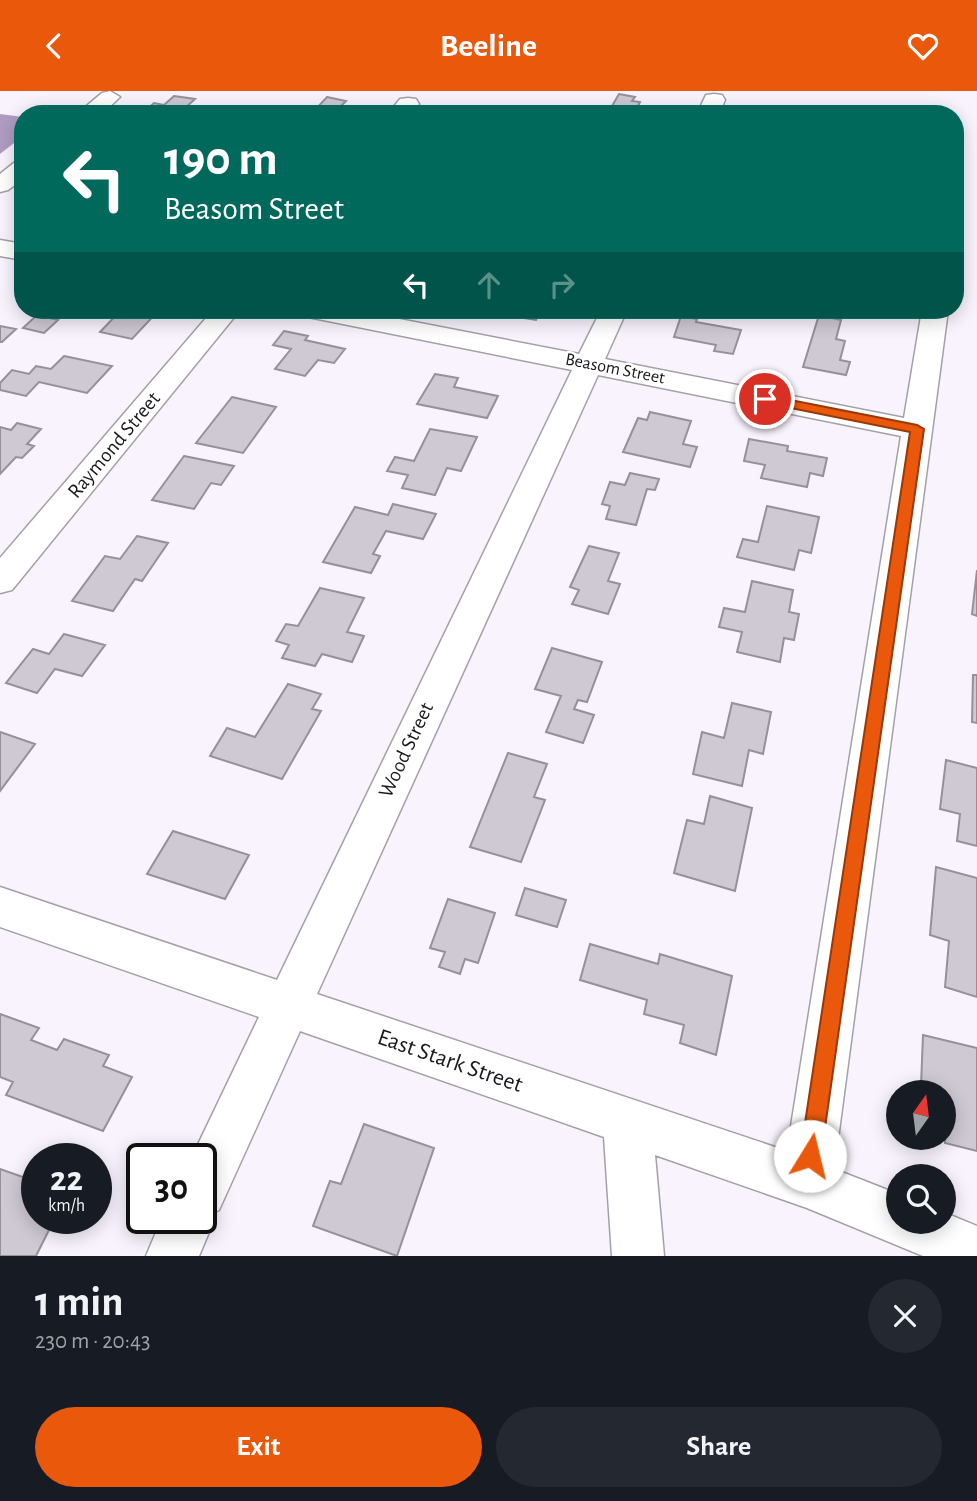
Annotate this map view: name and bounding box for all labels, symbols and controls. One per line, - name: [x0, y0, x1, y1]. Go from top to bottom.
- icon: back: [35, 27, 73, 65]
- icon: heart: [904, 27, 942, 65]
- text: Beeline: [440, 30, 537, 62]
- icon: left: [49, 133, 140, 224]
- text: 190 m: [164, 135, 278, 184]
- text: Beasom Street: [164, 193, 344, 225]
- icon: left: [397, 266, 435, 304]
- icon: ahead: [470, 266, 508, 304]
- icon: right: [543, 266, 581, 304]
- street label: Beasom Street: [564, 351, 667, 388]
- pin: [735, 369, 795, 429]
- icon: arrive: [746, 380, 784, 418]
- street label: Raymond Street: [64, 388, 164, 502]
- street label: Wood Street: [375, 699, 437, 801]
- street label: East Stark Street: [374, 1025, 526, 1097]
- north arrow: [886, 1080, 956, 1150]
- map controls: [886, 1080, 956, 1234]
- position arrow: [773, 1119, 847, 1193]
- speed limit sign: 30: [126, 1143, 217, 1234]
- text: 22: [50, 1162, 83, 1197]
- button: search: [886, 1164, 956, 1234]
- text: km/h: [48, 1197, 85, 1215]
- button: close: [868, 1279, 942, 1353]
- text: 1 min: [35, 1281, 124, 1323]
- text: 230 m · 20:43: [35, 1330, 151, 1353]
- button: Exit: [35, 1407, 482, 1487]
- button: Share: [496, 1407, 942, 1487]

